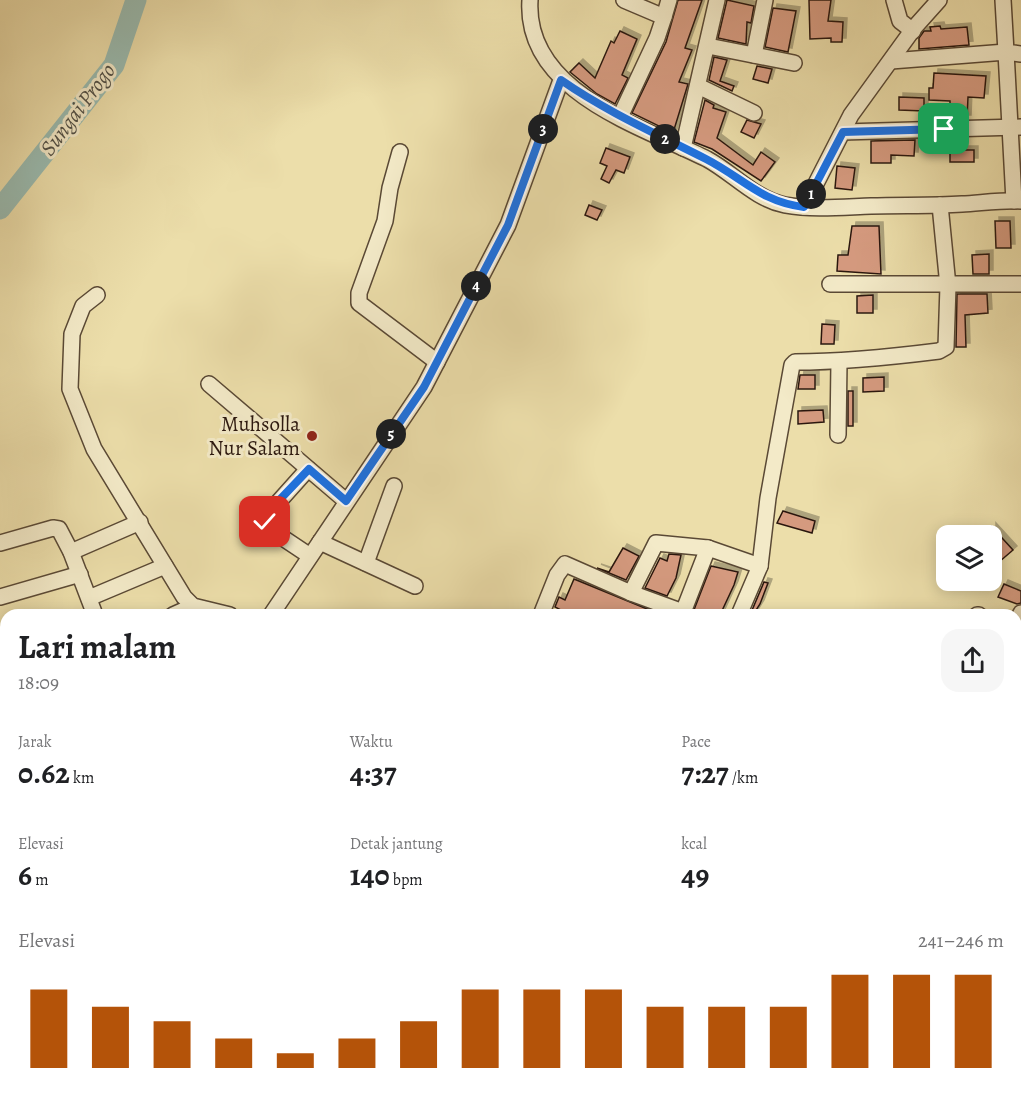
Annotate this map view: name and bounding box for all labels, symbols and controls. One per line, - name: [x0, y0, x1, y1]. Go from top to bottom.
- water label: Sungai Progo: [33, 57, 123, 162]
- pin: [918, 103, 969, 154]
- icon: arrive: [927, 112, 960, 145]
- pin: 3: [528, 114, 558, 144]
- text: 3: [540, 118, 546, 140]
- pin: 2: [650, 124, 680, 154]
- text: 2: [661, 128, 669, 150]
- pin: 1: [796, 179, 826, 209]
- text: 1: [808, 183, 814, 205]
- pin: 4: [461, 271, 491, 301]
- text: 4: [472, 275, 480, 297]
- place label: Muhsolla Nur Salam: [208, 410, 300, 462]
- pin: 5: [376, 419, 406, 449]
- text: 5: [388, 423, 394, 445]
- marker: Muhsolla Nur Salam: [305, 429, 319, 443]
- pin: [239, 496, 290, 547]
- icon: check: [248, 505, 281, 538]
- map controls: [936, 525, 1002, 591]
- button: layers: [936, 525, 1002, 591]
- text: Lari malam: [18, 624, 176, 669]
- button: share: [941, 629, 1004, 692]
- text: 18:09: [18, 669, 59, 696]
- text: Jarak: [18, 731, 52, 753]
- text: Waktu: [350, 731, 393, 753]
- text: Pace: [681, 731, 711, 753]
- text: 0.62: [18, 753, 70, 793]
- text: 4:37: [350, 753, 397, 793]
- text: 7:27: [681, 753, 729, 793]
- text: km: [70, 767, 94, 789]
- text: /km: [729, 767, 758, 789]
- text: Elevasi: [18, 833, 64, 855]
- text: Detak jantung: [350, 833, 443, 855]
- text: kcal: [681, 833, 707, 855]
- text: 6: [18, 855, 32, 895]
- text: 140: [350, 855, 390, 895]
- text: 49: [681, 855, 709, 895]
- text: m: [32, 869, 49, 891]
- text: bpm: [390, 869, 423, 891]
- text: Elevasi: [18, 927, 75, 954]
- text: 241–246 m: [918, 927, 1004, 954]

